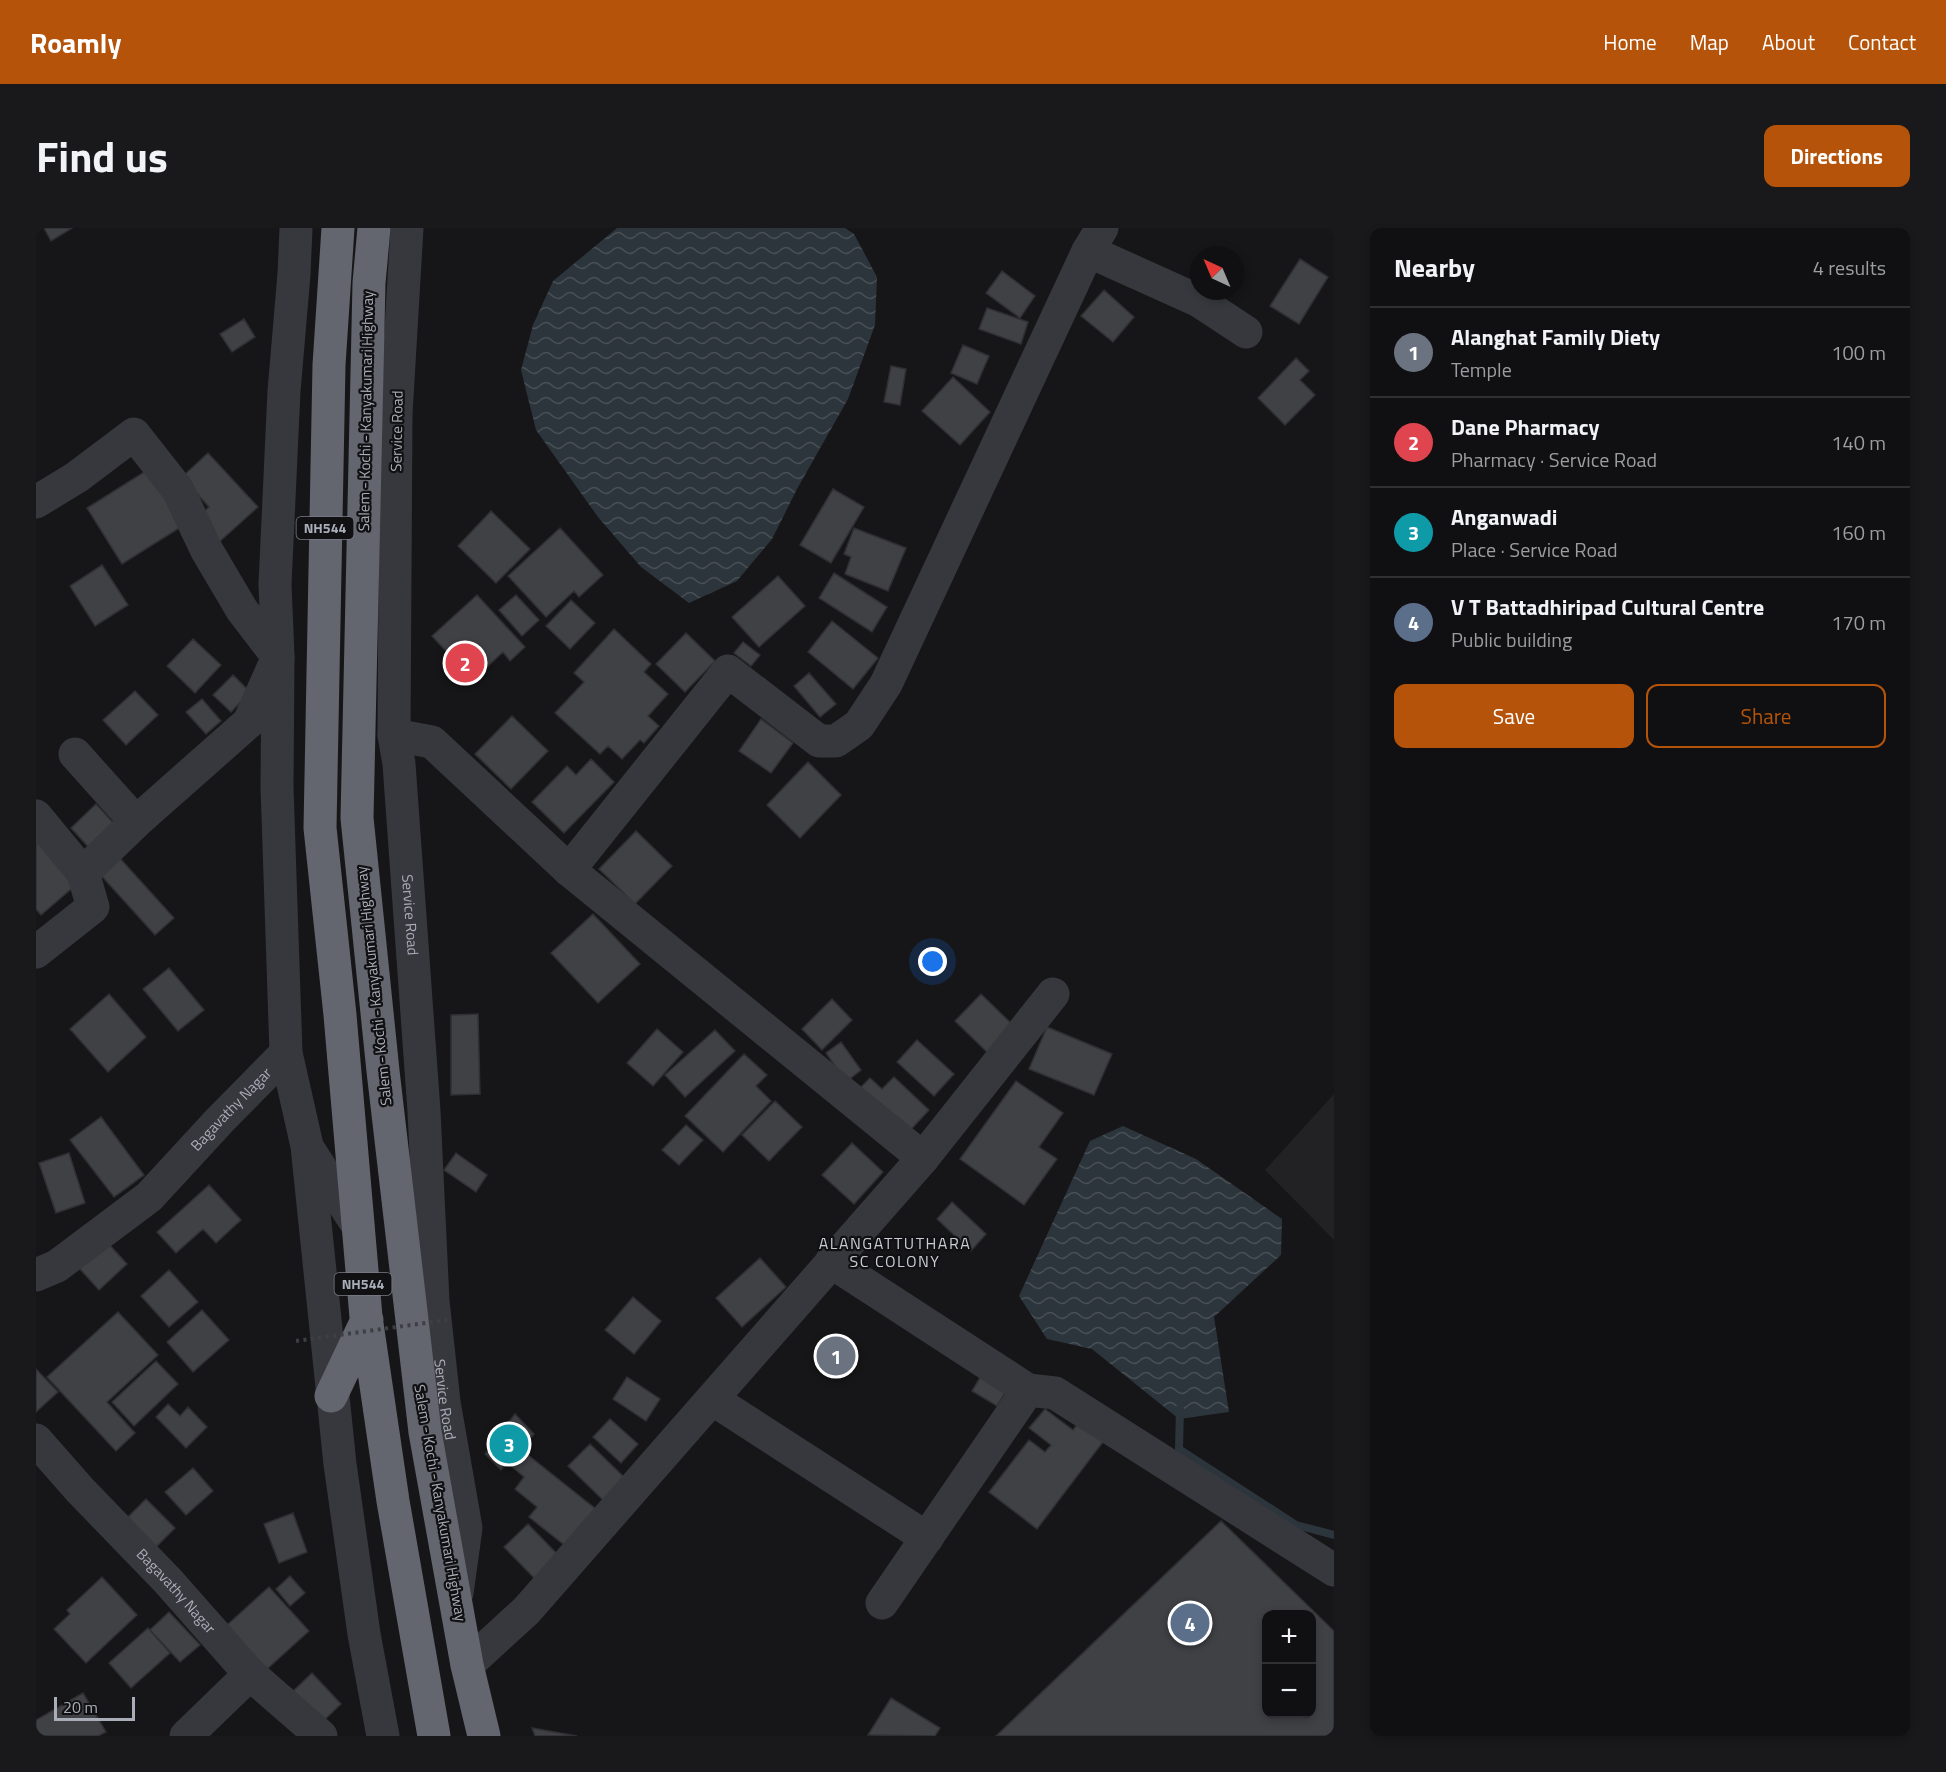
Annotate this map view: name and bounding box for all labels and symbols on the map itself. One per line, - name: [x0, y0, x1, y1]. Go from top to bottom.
- north arrow: [1190, 246, 1244, 300]
- street label: Salem - Kochi - Kanyakumari Highway: [352, 291, 379, 531]
- street label: Service Road: [384, 390, 409, 472]
- road number: NH544: [296, 517, 354, 539]
- pin: 2: [446, 640, 484, 686]
- street label: Salem - Kochi - Kanyakumari Highway: [349, 865, 398, 1107]
- street label: Service Road: [396, 873, 425, 956]
- your location: [918, 947, 947, 976]
- street label: Bagavathy Nagar: [185, 1062, 277, 1156]
- district label: ALANGATTUTHARA SC COLONY: [819, 1231, 971, 1273]
- road number: NH544: [334, 1273, 392, 1295]
- pin: 1: [816, 1334, 856, 1378]
- street label: Service Road: [428, 1358, 462, 1441]
- street label: Salem - Kochi - Kanyakumari Highway: [408, 1383, 473, 1623]
- pin: 3: [490, 1422, 528, 1466]
- street label: Bagavathy Nagar: [131, 1543, 221, 1639]
- pin: 4: [1170, 1600, 1210, 1646]
- scale bar: [54, 1694, 135, 1722]

